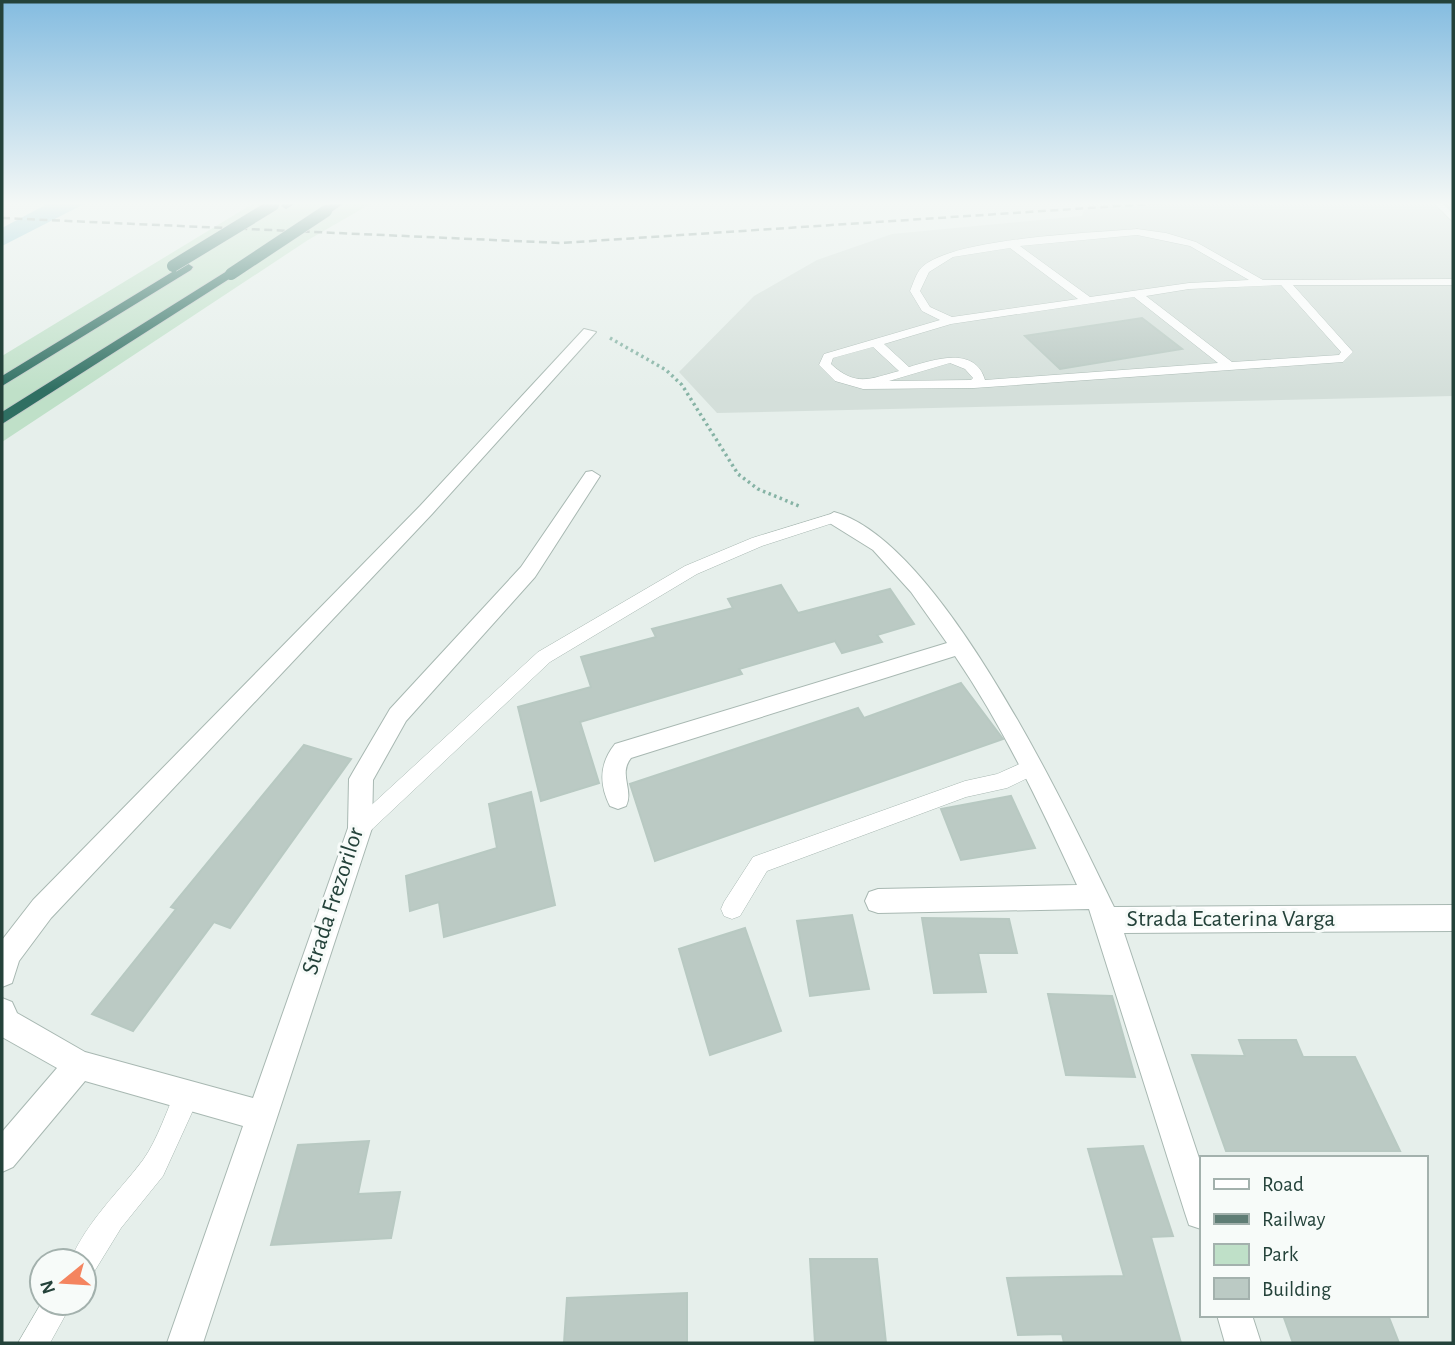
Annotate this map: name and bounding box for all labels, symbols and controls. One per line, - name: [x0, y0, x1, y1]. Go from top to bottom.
- street label: Strada Frezorilor: [298, 824, 368, 978]
- street label: Strada Ecaterina Varga: [1127, 907, 1335, 931]
- legend: [1200, 1156, 1427, 1317]
- text: Road: [1262, 1174, 1304, 1195]
- text: Railway: [1262, 1209, 1325, 1230]
- text: Park: [1262, 1244, 1299, 1265]
- north arrow: [28, 1247, 98, 1317]
- text: N: [37, 1278, 59, 1296]
- text: Building: [1262, 1279, 1332, 1300]

